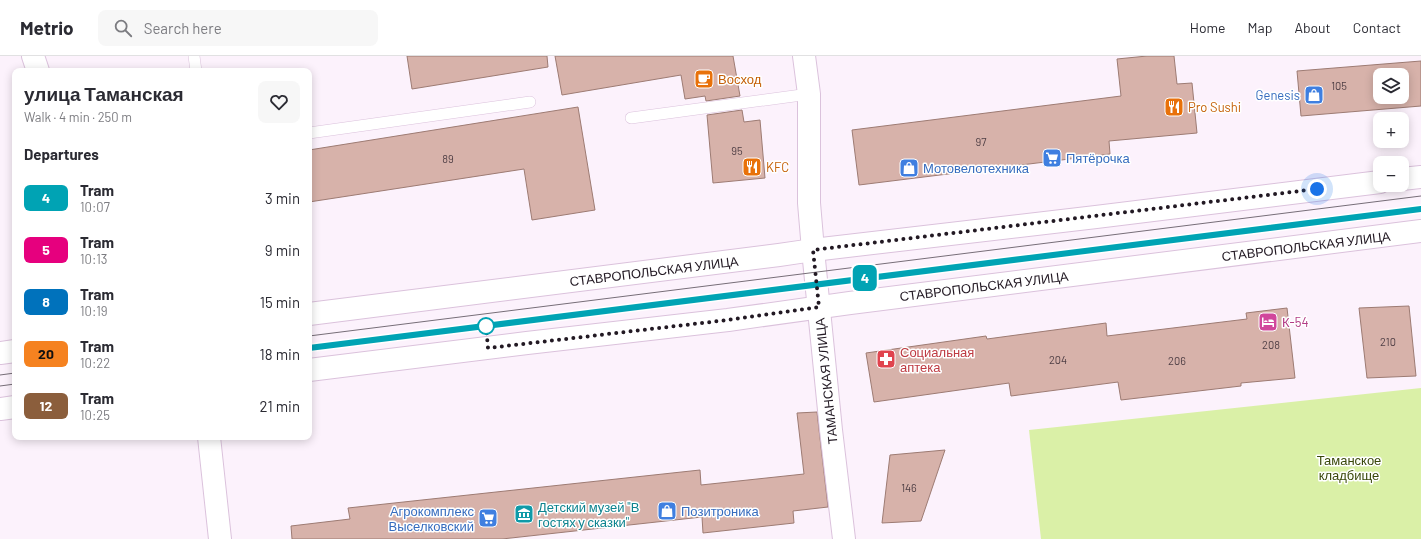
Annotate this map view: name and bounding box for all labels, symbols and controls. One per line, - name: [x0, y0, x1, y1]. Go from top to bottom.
- search box: [98, 10, 378, 46]
- text: Metrio: [20, 16, 74, 39]
- icon: search: [112, 17, 134, 39]
- text: Search here: [144, 19, 222, 37]
- text: Home: [1190, 19, 1226, 36]
- text: Map: [1248, 19, 1272, 36]
- text: About: [1294, 19, 1331, 36]
- text: Contact: [1353, 19, 1401, 36]
- cafe icon: Восход: [693, 68, 715, 90]
- map controls: [1373, 68, 1409, 192]
- button: layers: [1373, 68, 1409, 104]
- place label: Восход: [718, 71, 762, 87]
- house number: 105: [1331, 79, 1347, 92]
- button: heart: [258, 81, 300, 123]
- text: улица Таманская: [24, 82, 184, 105]
- shop icon: Genesis: [1303, 84, 1325, 106]
- place label: Genesis: [1256, 87, 1300, 103]
- restaurant icon: Pro Sushi: [1163, 96, 1185, 118]
- place label: Pro Sushi: [1188, 99, 1241, 115]
- text: Walk · 4 min · 250 m: [24, 109, 132, 125]
- button: +: [1373, 112, 1409, 148]
- house number: 97: [976, 135, 986, 148]
- house number: 95: [731, 144, 743, 157]
- text: Departures: [24, 145, 99, 163]
- supermarket icon: Пятёрочка: [1041, 147, 1063, 169]
- place label: Пятёрочка: [1066, 150, 1130, 166]
- house number: 89: [442, 152, 454, 165]
- restaurant icon: KFC: [741, 156, 763, 178]
- button: −: [1373, 156, 1409, 192]
- shop icon: Мотовелотехника: [898, 157, 920, 179]
- place label: KFC: [766, 159, 789, 175]
- place label: Мотовелотехника: [923, 160, 1030, 176]
- your location: [1307, 179, 1327, 199]
- text: Tram: [80, 181, 114, 199]
- text: 4: [42, 189, 50, 206]
- text: 3 min: [265, 189, 300, 207]
- text: 10:07: [80, 199, 110, 215]
- street label: СТАВРОПОЛЬСКАЯ УЛИЦА: [1221, 228, 1392, 264]
- text: Tram: [80, 233, 114, 251]
- text: 5: [42, 241, 50, 258]
- text: 9 min: [265, 241, 300, 259]
- text: 10:13: [80, 251, 108, 267]
- street label: СТАВРОПОЛЬСКАЯ УЛИЦА: [569, 253, 740, 289]
- line badge: 4: [852, 265, 878, 291]
- street label: СТАВРОПОЛЬСКАЯ УЛИЦА: [899, 268, 1070, 304]
- text: 4: [861, 269, 869, 286]
- text: Tram: [80, 285, 114, 303]
- text: 8: [42, 293, 50, 310]
- text: 15 min: [260, 293, 300, 311]
- text: 10:19: [80, 303, 108, 319]
- hotel icon: К-54: [1257, 311, 1279, 333]
- place label: К-54: [1282, 314, 1309, 330]
- unlabelled marker: [477, 317, 495, 335]
- street label: ТАМАНСКАЯ УЛИЦА: [811, 317, 841, 445]
- house number: 210: [1380, 335, 1396, 348]
- text: Tram: [80, 337, 114, 355]
- house number: 208: [1262, 338, 1280, 351]
- place label: Социальная аптека: [900, 344, 974, 375]
- text: 20: [38, 345, 54, 362]
- text: 18 min: [260, 345, 300, 363]
- pharmacy icon: Социальная аптека: [875, 348, 897, 370]
- house number: 204: [1049, 353, 1067, 366]
- house number: 206: [1168, 354, 1186, 367]
- text: 10:22: [80, 355, 110, 371]
- text: Tram: [80, 389, 114, 407]
- text: 12: [40, 397, 52, 414]
- text: 21 min: [260, 397, 300, 415]
- text: 10:25: [80, 407, 110, 423]
- park label: Таманское кладбище: [1317, 452, 1381, 483]
- house number: 146: [901, 481, 917, 494]
- place label: Детский музей "В гостях у сказки": [538, 499, 639, 530]
- shop icon: Позитроника: [656, 500, 678, 522]
- place label: Агрокомплекс Выселковский: [389, 503, 474, 534]
- museum icon: Детский музей "В гостях у сказки": [513, 503, 535, 525]
- place label: Позитроника: [681, 503, 759, 519]
- supermarket icon: Агрокомплекс Выселковский: [477, 507, 499, 529]

